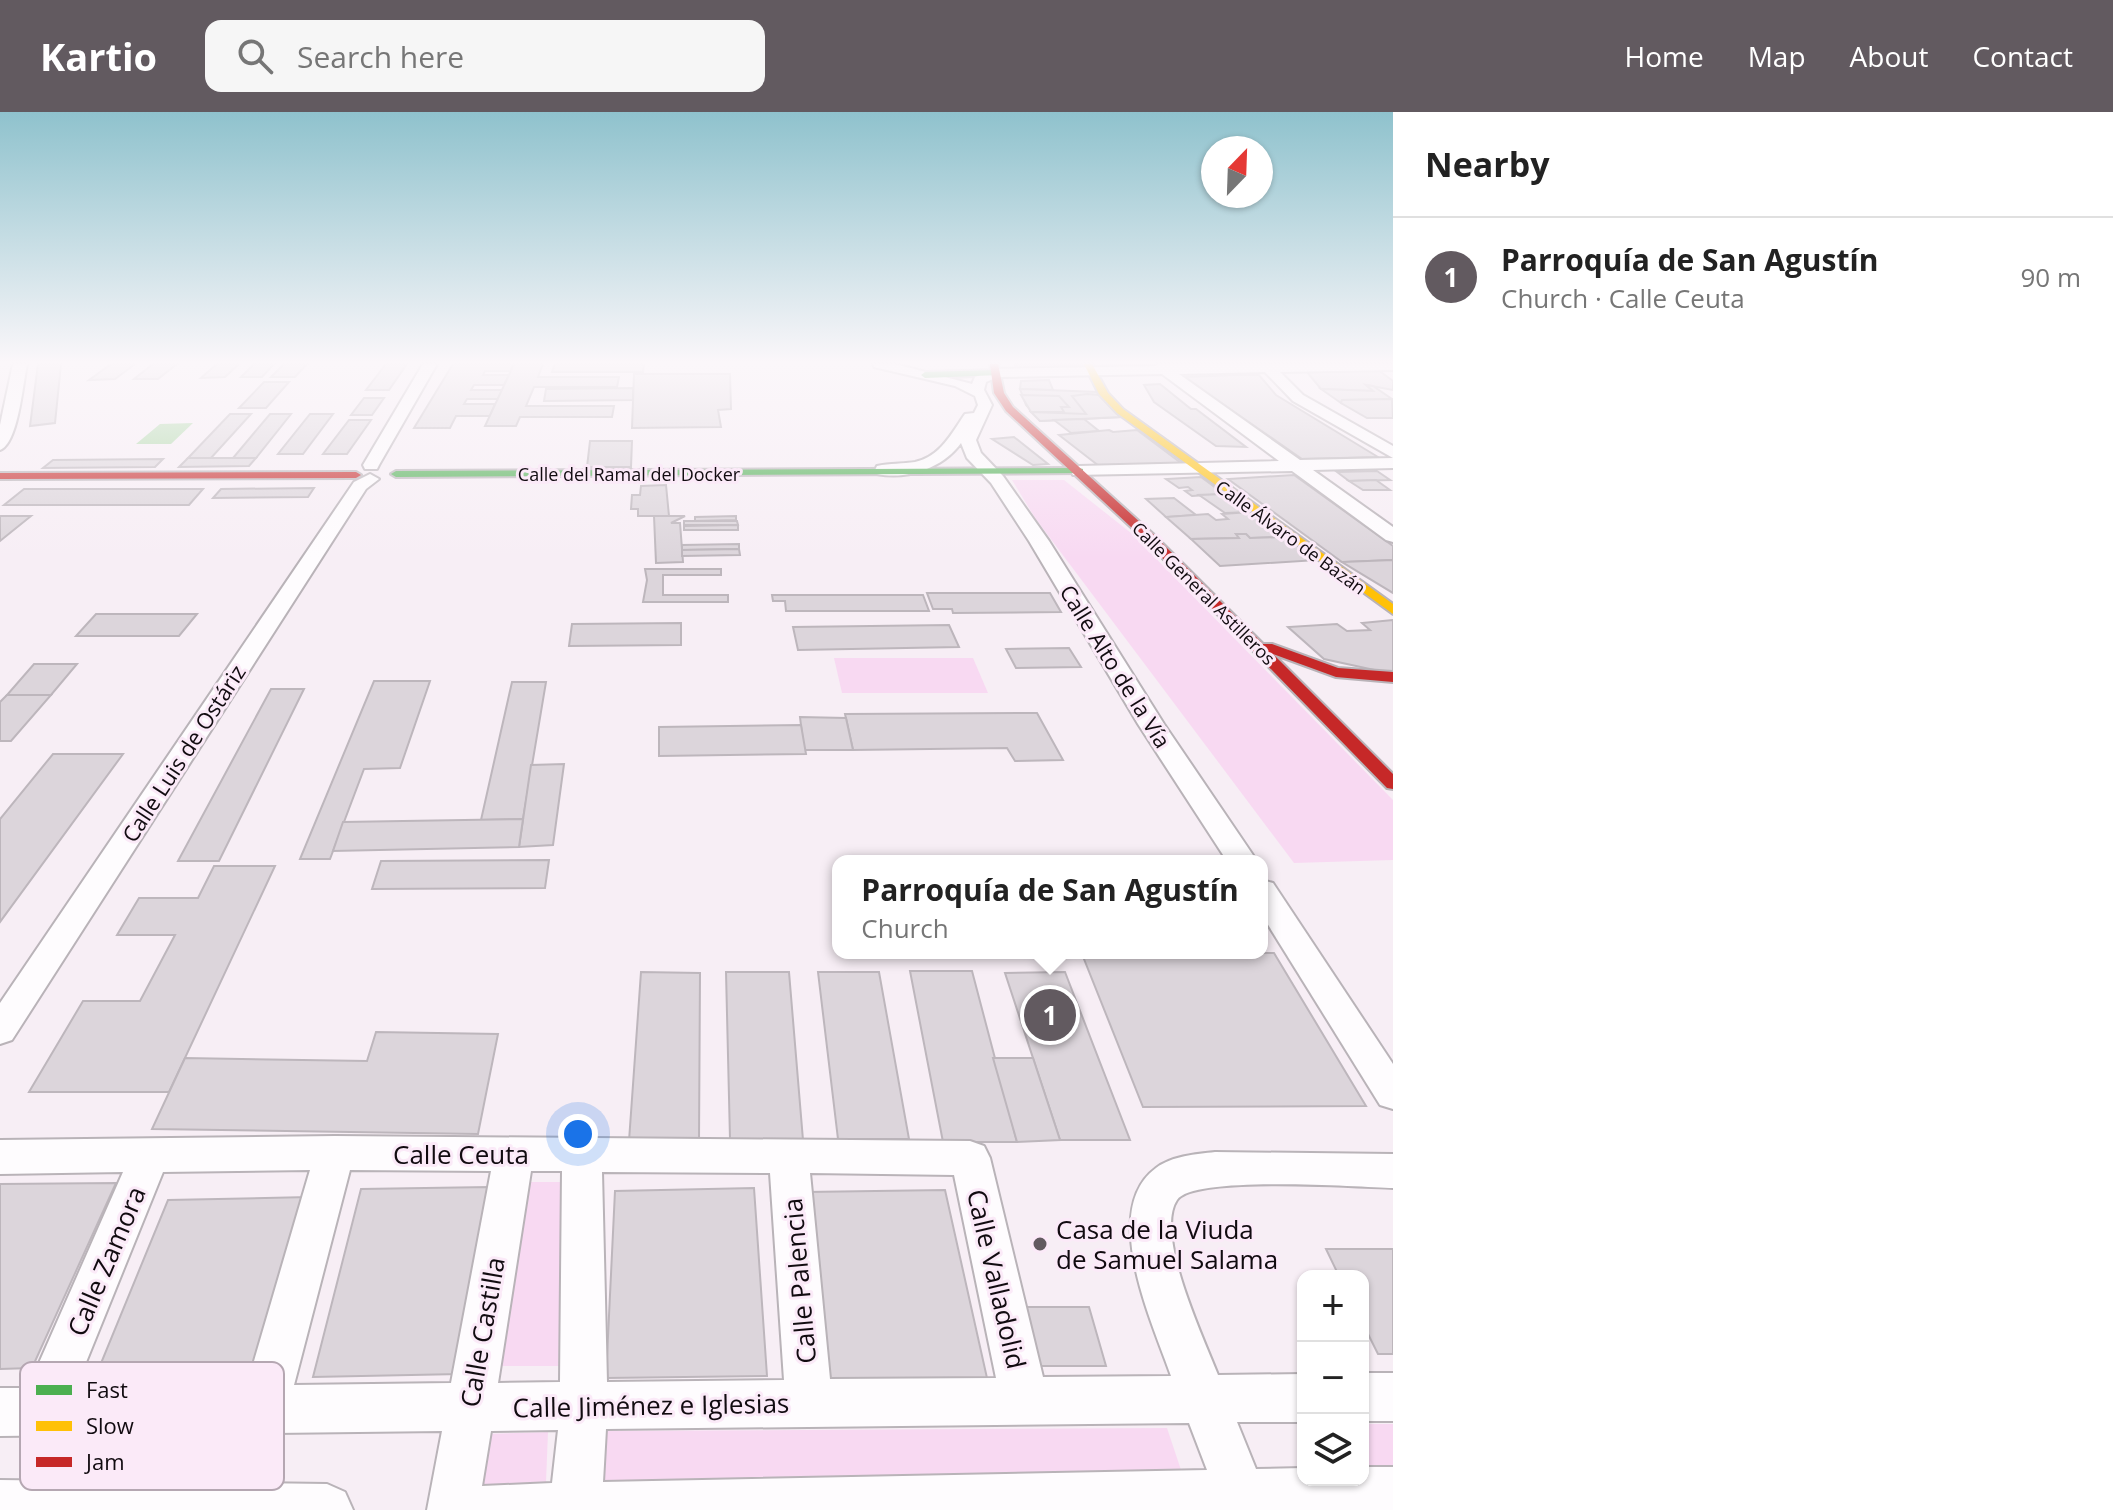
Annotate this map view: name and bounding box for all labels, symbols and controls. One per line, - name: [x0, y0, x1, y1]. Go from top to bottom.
- search box: [205, 20, 765, 92]
- text: Kartio: [40, 30, 157, 82]
- icon: search: [233, 34, 277, 78]
- text: Search here: [297, 36, 464, 77]
- text: Home: [1625, 37, 1704, 75]
- text: Map: [1748, 37, 1806, 75]
- text: About: [1850, 37, 1928, 75]
- text: Contact: [1972, 37, 2073, 75]
- north arrow: [1201, 136, 1273, 208]
- text: Nearby: [1425, 141, 1550, 187]
- text: Parroquía de San Agustín: [1501, 239, 1878, 280]
- text: 1: [1444, 259, 1458, 295]
- text: 90 m: [2020, 259, 2081, 295]
- text: Church · Calle Ceuta: [1501, 280, 1745, 316]
- street label: Calle del Ramal del Docker: [518, 462, 741, 486]
- street label: Calle Álvaro de Bazán: [1211, 474, 1371, 600]
- street label: Calle General Astilleros: [1127, 516, 1281, 670]
- street label: Calle Alto de la Vía: [1054, 579, 1178, 753]
- street label: Calle Luis de Ostáriz: [114, 658, 252, 848]
- popup: [832, 855, 1268, 959]
- text: Parroquía de San Agustín: [861, 869, 1239, 910]
- text: Church: [861, 910, 949, 946]
- pin: 1: [1024, 985, 1076, 1045]
- your location: [558, 1114, 598, 1154]
- street label: Calle Ceuta: [393, 1136, 529, 1172]
- street label: Calle Zamora: [58, 1181, 154, 1341]
- street label: Calle Valladolid: [959, 1186, 1035, 1372]
- street label: Calle Palencia: [774, 1197, 824, 1365]
- place label: Casa de la Viuda de Samuel Salama: [1056, 1211, 1278, 1277]
- marker: Casa de la Viuda de Samuel Salama: [1031, 1235, 1049, 1253]
- street label: Calle Castilla: [451, 1254, 513, 1410]
- map controls: [1297, 1270, 1369, 1486]
- button: +: [1297, 1270, 1369, 1342]
- button: −: [1297, 1342, 1369, 1414]
- legend: [20, 1362, 284, 1490]
- text: Fast: [86, 1374, 128, 1404]
- street label: Calle Jiménez e Iglesias: [512, 1385, 790, 1425]
- text: Slow: [86, 1410, 134, 1440]
- button: layers: [1297, 1414, 1369, 1486]
- text: Jam: [84, 1446, 125, 1476]

